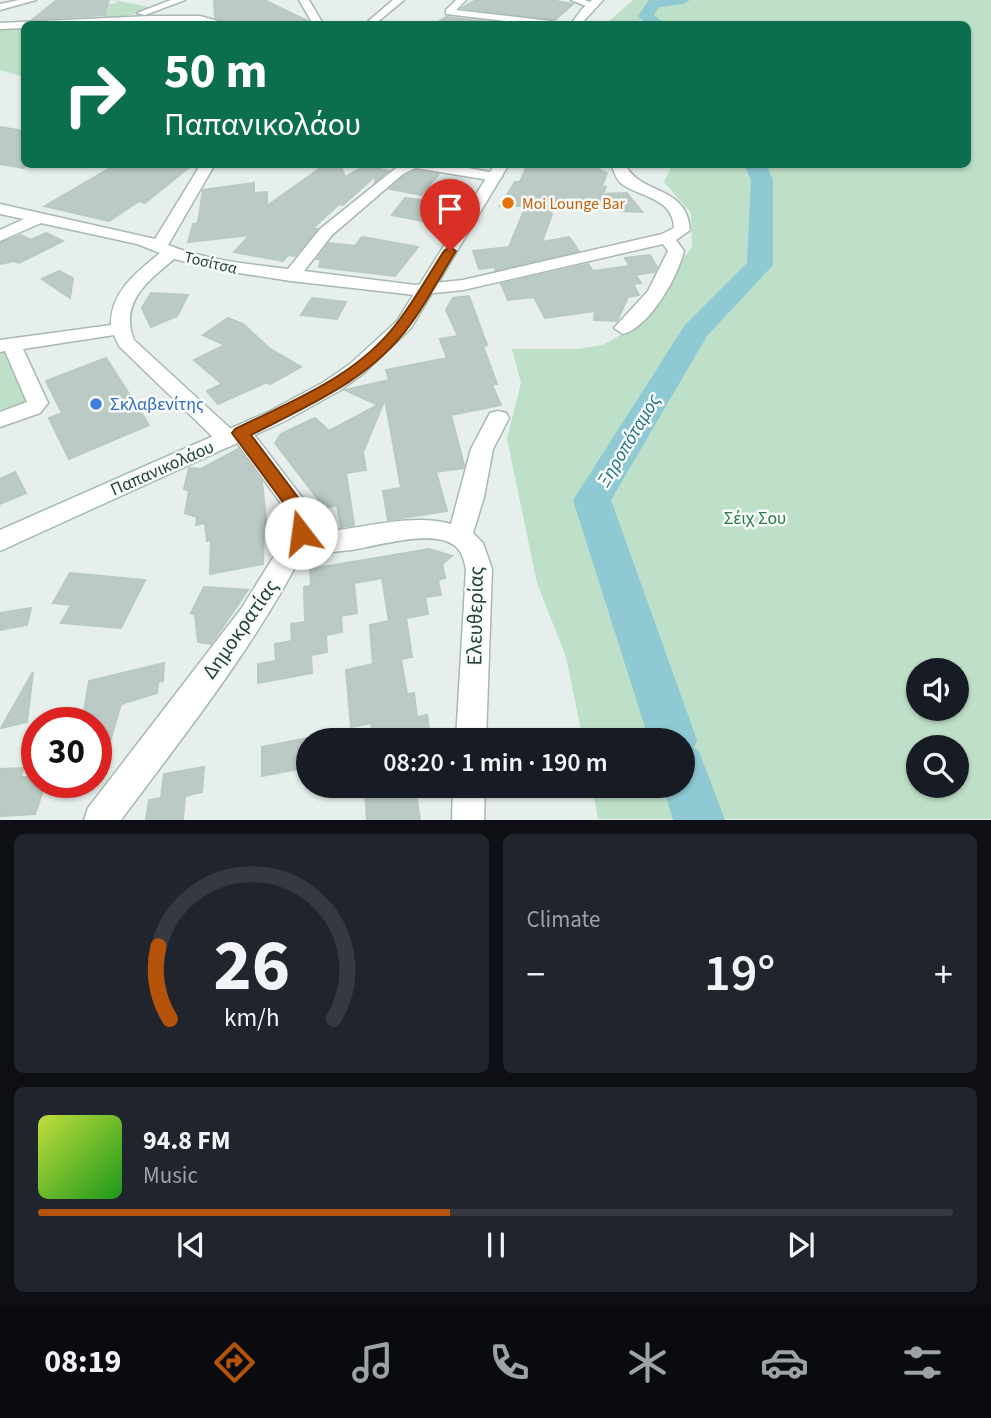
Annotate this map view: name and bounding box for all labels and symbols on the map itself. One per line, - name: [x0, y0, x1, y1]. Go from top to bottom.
- pin: [420, 179, 480, 251]
- place label: Moi Lounge Bar: [522, 193, 626, 215]
- marker: Moi Lounge Bar: [500, 195, 516, 211]
- street label: Τοσίτσα: [182, 246, 239, 280]
- water label: Ξηροπόταμος: [591, 389, 668, 493]
- place label: Σκλαβενίτης: [110, 392, 204, 417]
- marker: Σκλαβενίτης: [88, 396, 104, 412]
- street label: Παπανικολάου: [106, 434, 218, 502]
- position arrow: [264, 496, 338, 570]
- park label: Σέιχ Σου: [724, 506, 786, 531]
- street label: Ελευθερίας: [459, 566, 491, 666]
- street label: Δημοκρατίας: [195, 573, 285, 685]
- speed limit sign: 30: [21, 707, 112, 798]

